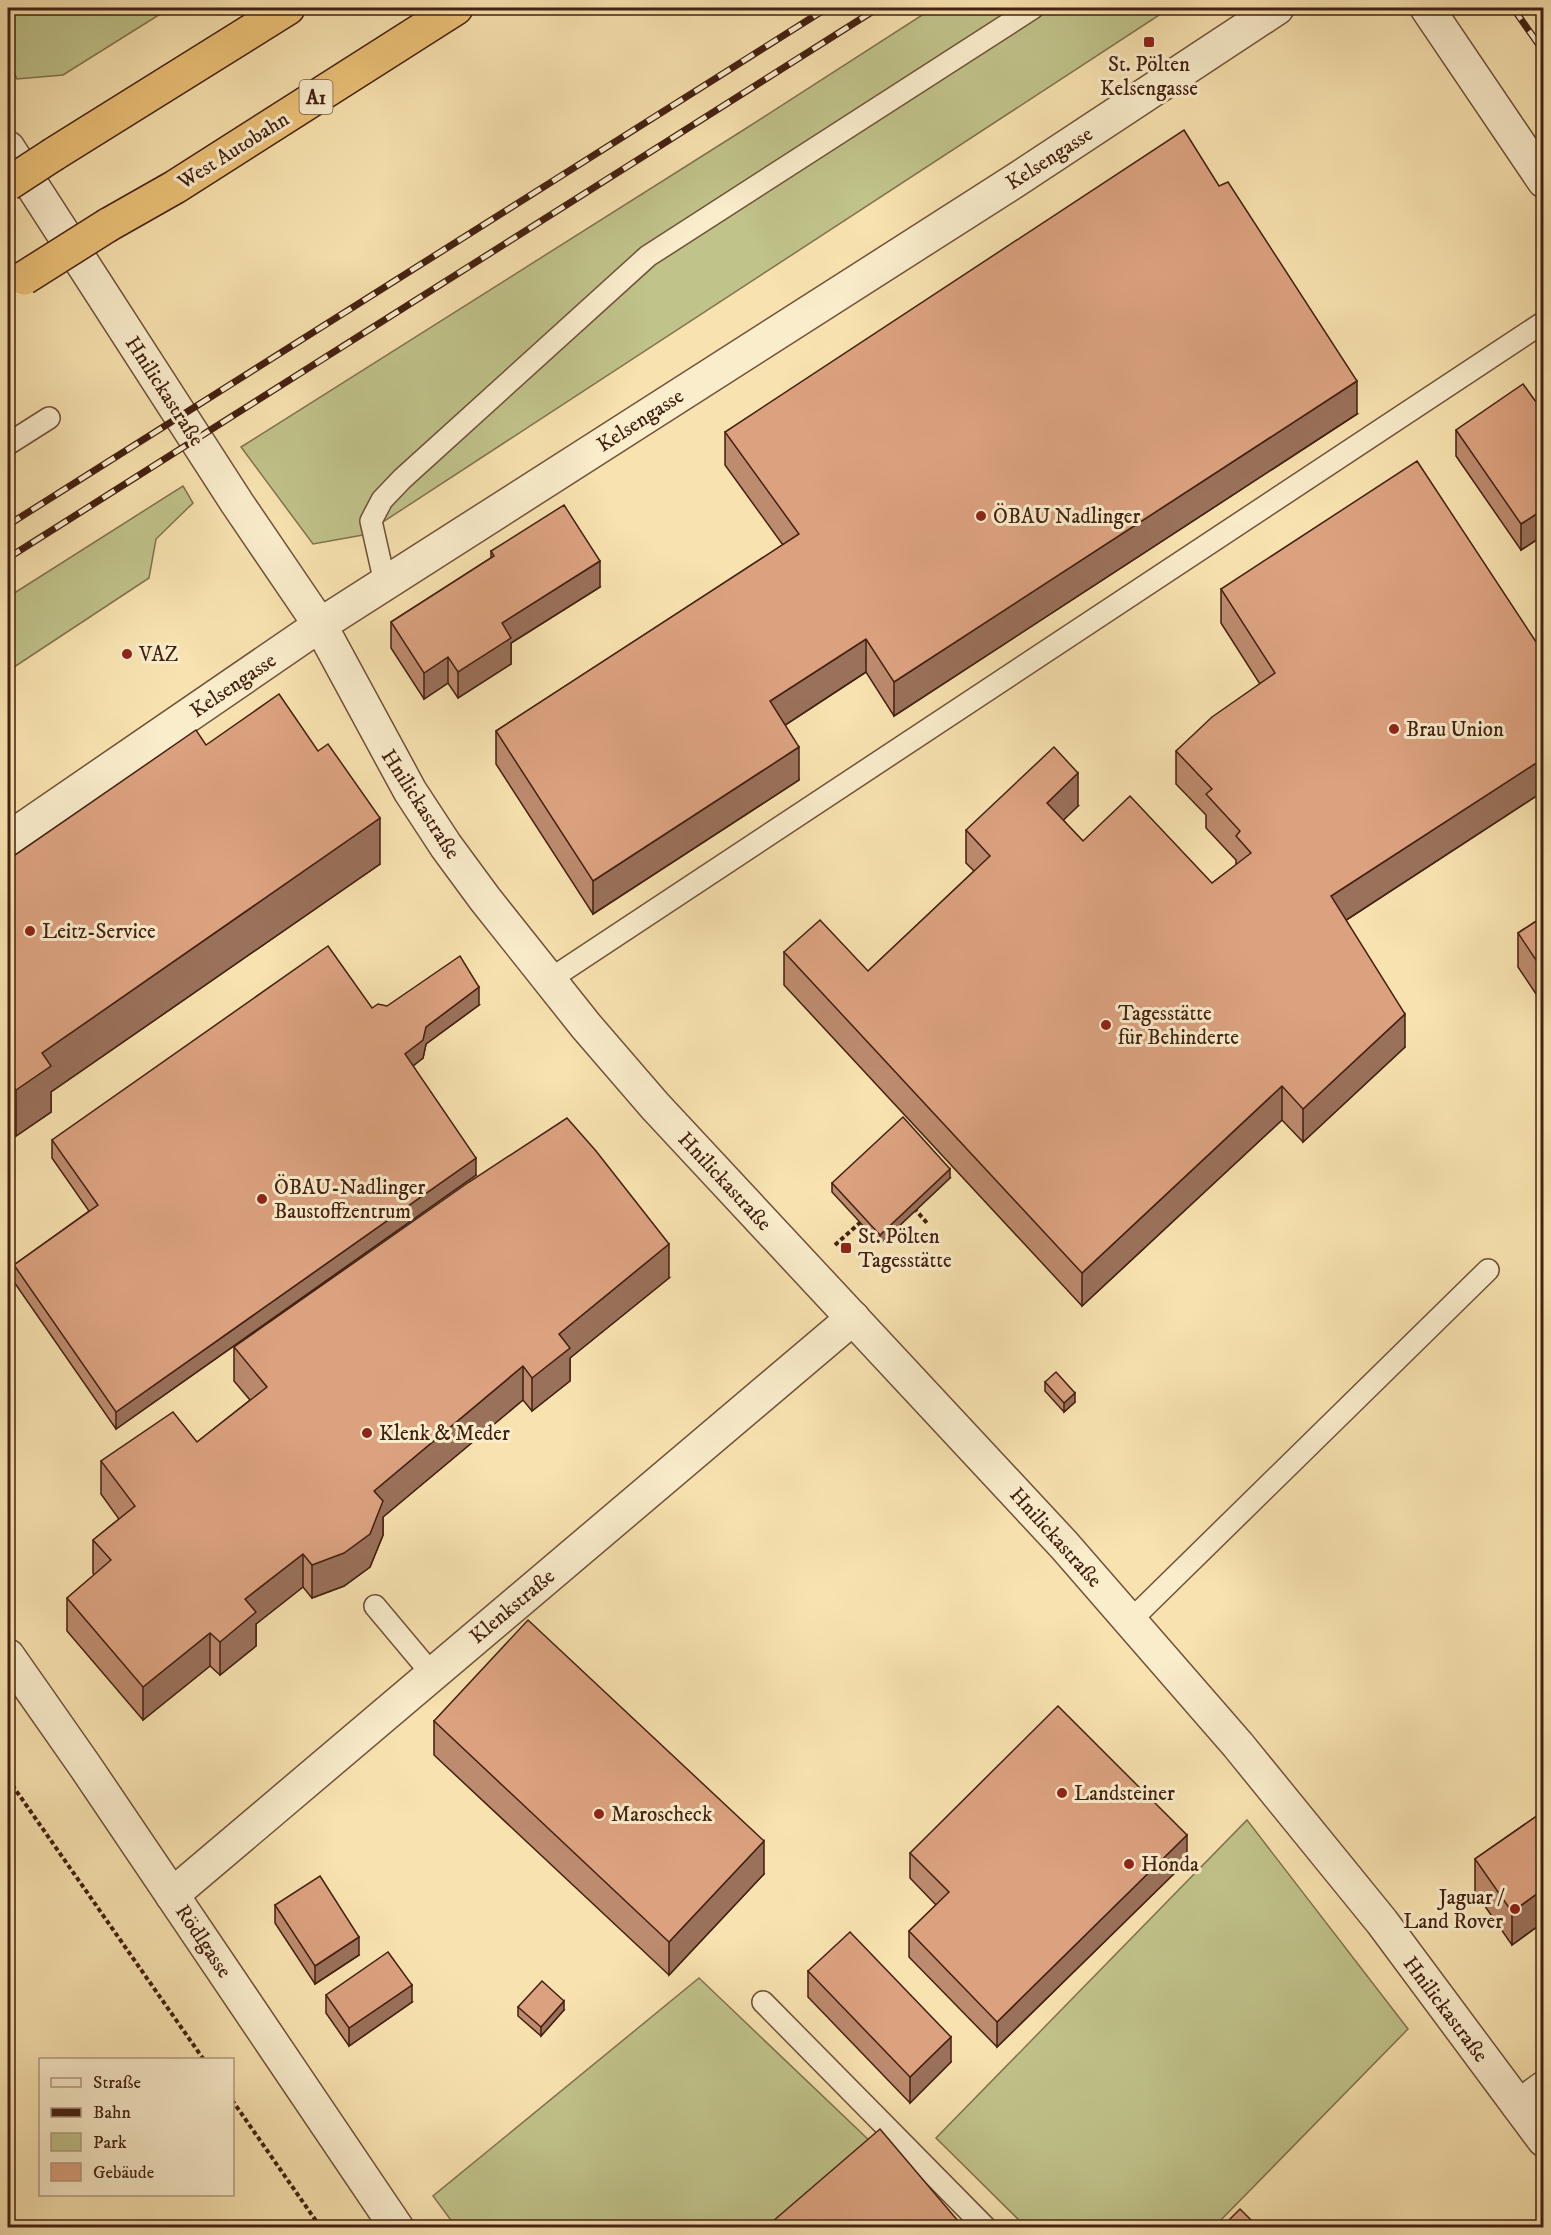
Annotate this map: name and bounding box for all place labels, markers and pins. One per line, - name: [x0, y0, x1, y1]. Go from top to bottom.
- marker: St. Pölten Kelsengasse: [1142, 35, 1156, 49]
- place label: St. Pölten Kelsengasse: [1100, 52, 1198, 102]
- place label: ÖBAU Nadlinger: [993, 503, 1140, 530]
- marker: ÖBAU Nadlinger: [974, 509, 988, 523]
- place label: VAZ: [138, 642, 178, 668]
- marker: VAZ: [120, 647, 134, 661]
- place label: Brau Union: [1406, 717, 1504, 743]
- marker: Brau Union: [1387, 722, 1401, 736]
- place label: Leitz-Service: [42, 919, 156, 945]
- marker: Leitz-Service: [23, 924, 37, 938]
- place label: Tagesstätte für Behinderte: [1118, 1001, 1239, 1051]
- marker: Tagesstätte für Behinderte: [1099, 1018, 1113, 1032]
- place label: ÖBAU-Nadlinger Baustoffzentrum: [274, 1174, 425, 1225]
- marker: ÖBAU-Nadlinger Baustoffzentrum: [255, 1192, 269, 1206]
- place label: St. Pölten Tagesstätte: [858, 1224, 952, 1274]
- marker: St. Pölten Tagesstätte: [839, 1241, 853, 1255]
- place label: Klenk & Meder: [379, 1421, 510, 1447]
- marker: Klenk & Meder: [360, 1426, 374, 1440]
- place label: Landsteiner: [1074, 1781, 1175, 1807]
- marker: Landsteiner: [1055, 1786, 1069, 1800]
- place label: Maroscheck: [611, 1802, 713, 1828]
- marker: Maroscheck: [592, 1807, 606, 1821]
- place label: Honda: [1141, 1852, 1199, 1878]
- marker: Honda: [1122, 1857, 1136, 1871]
- place label: Jaguar / Land Rover: [1403, 1885, 1505, 1935]
- marker: Jaguar / Land Rover: [1508, 1902, 1522, 1916]

